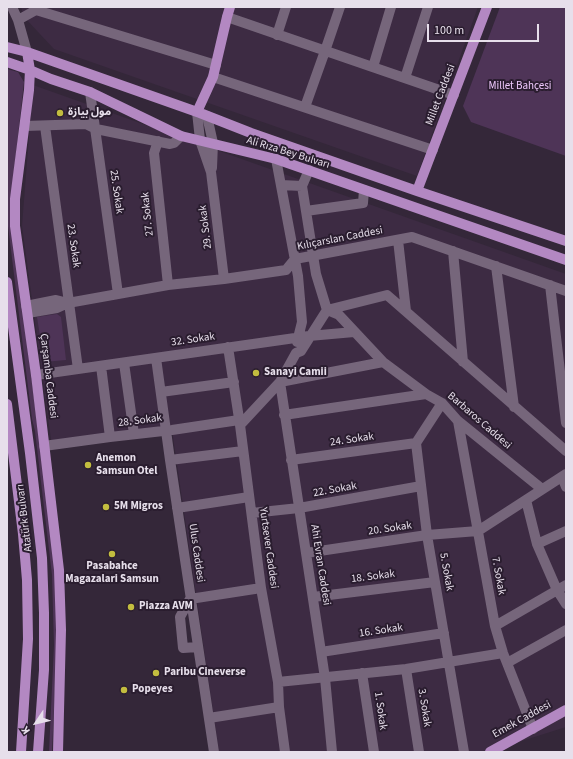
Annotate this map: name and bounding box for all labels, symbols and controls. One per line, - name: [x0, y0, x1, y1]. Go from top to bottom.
- scale bar: [429, 16, 541, 42]
- text: 100 m: [434, 22, 464, 39]
- street label: Millet Caddesi: [423, 63, 459, 127]
- park label: Millet Bahçesi: [488, 80, 552, 94]
- place label: مول بيازة: [68, 106, 111, 120]
- marker: مول بيازة: [55, 108, 65, 118]
- street label: Ali Rıza Bey Bulvarı: [245, 134, 331, 172]
- street label: 25. Sokak: [106, 169, 126, 215]
- street label: 27. Sokak: [139, 191, 157, 237]
- street label: 29. Sokak: [197, 204, 215, 250]
- street label: 23. Sokak: [63, 223, 83, 269]
- street label: Kılıçarslan Caddesi: [296, 224, 384, 254]
- street label: 32. Sokak: [170, 330, 216, 350]
- street label: Çarşamba Caddesi: [36, 333, 60, 419]
- place label: Sanayi Camii: [264, 366, 327, 380]
- marker: Sanayi Camii: [251, 368, 261, 378]
- street label: Barbaros Caddesi: [444, 390, 514, 452]
- street label: 28. Sokak: [117, 412, 163, 430]
- street label: 24. Sokak: [329, 430, 375, 450]
- place label: Anemon Samsun Otel: [96, 452, 157, 478]
- marker: Anemon Samsun Otel: [83, 460, 93, 470]
- street label: 22. Sokak: [312, 480, 358, 500]
- street label: Atatürk Bulvarı: [14, 483, 36, 553]
- place label: 5M Migros: [114, 500, 163, 514]
- marker: 5M Migros: [101, 502, 111, 512]
- street label: Yurtsever Caddesi: [256, 507, 280, 589]
- street label: 20. Sokak: [367, 519, 413, 539]
- street label: Ulus Caddesi: [185, 523, 207, 583]
- street label: Ahi Evran Caddesi: [307, 524, 333, 606]
- marker: Pasabahce Magazalari Samsun: [107, 549, 117, 559]
- street label: 5. Sokak: [436, 552, 456, 592]
- street label: 7. Sokak: [488, 556, 508, 596]
- place label: Pasabahce Magazalari Samsun: [65, 560, 159, 586]
- street label: 18. Sokak: [350, 568, 396, 586]
- place label: Piazza AVM: [139, 600, 193, 614]
- marker: Piazza AVM: [126, 602, 136, 612]
- street label: 16. Sokak: [358, 621, 404, 641]
- place label: Paribu Cineverse: [164, 666, 246, 680]
- marker: Paribu Cineverse: [151, 668, 161, 678]
- place label: Popeyes: [132, 683, 173, 697]
- marker: Popeyes: [119, 685, 129, 695]
- street label: 3. Sokak: [414, 688, 434, 728]
- street label: 1. Sokak: [371, 691, 389, 731]
- street label: Emek Caddesi: [490, 699, 554, 741]
- north arrow: [16, 703, 56, 743]
- text: K: [18, 723, 34, 737]

